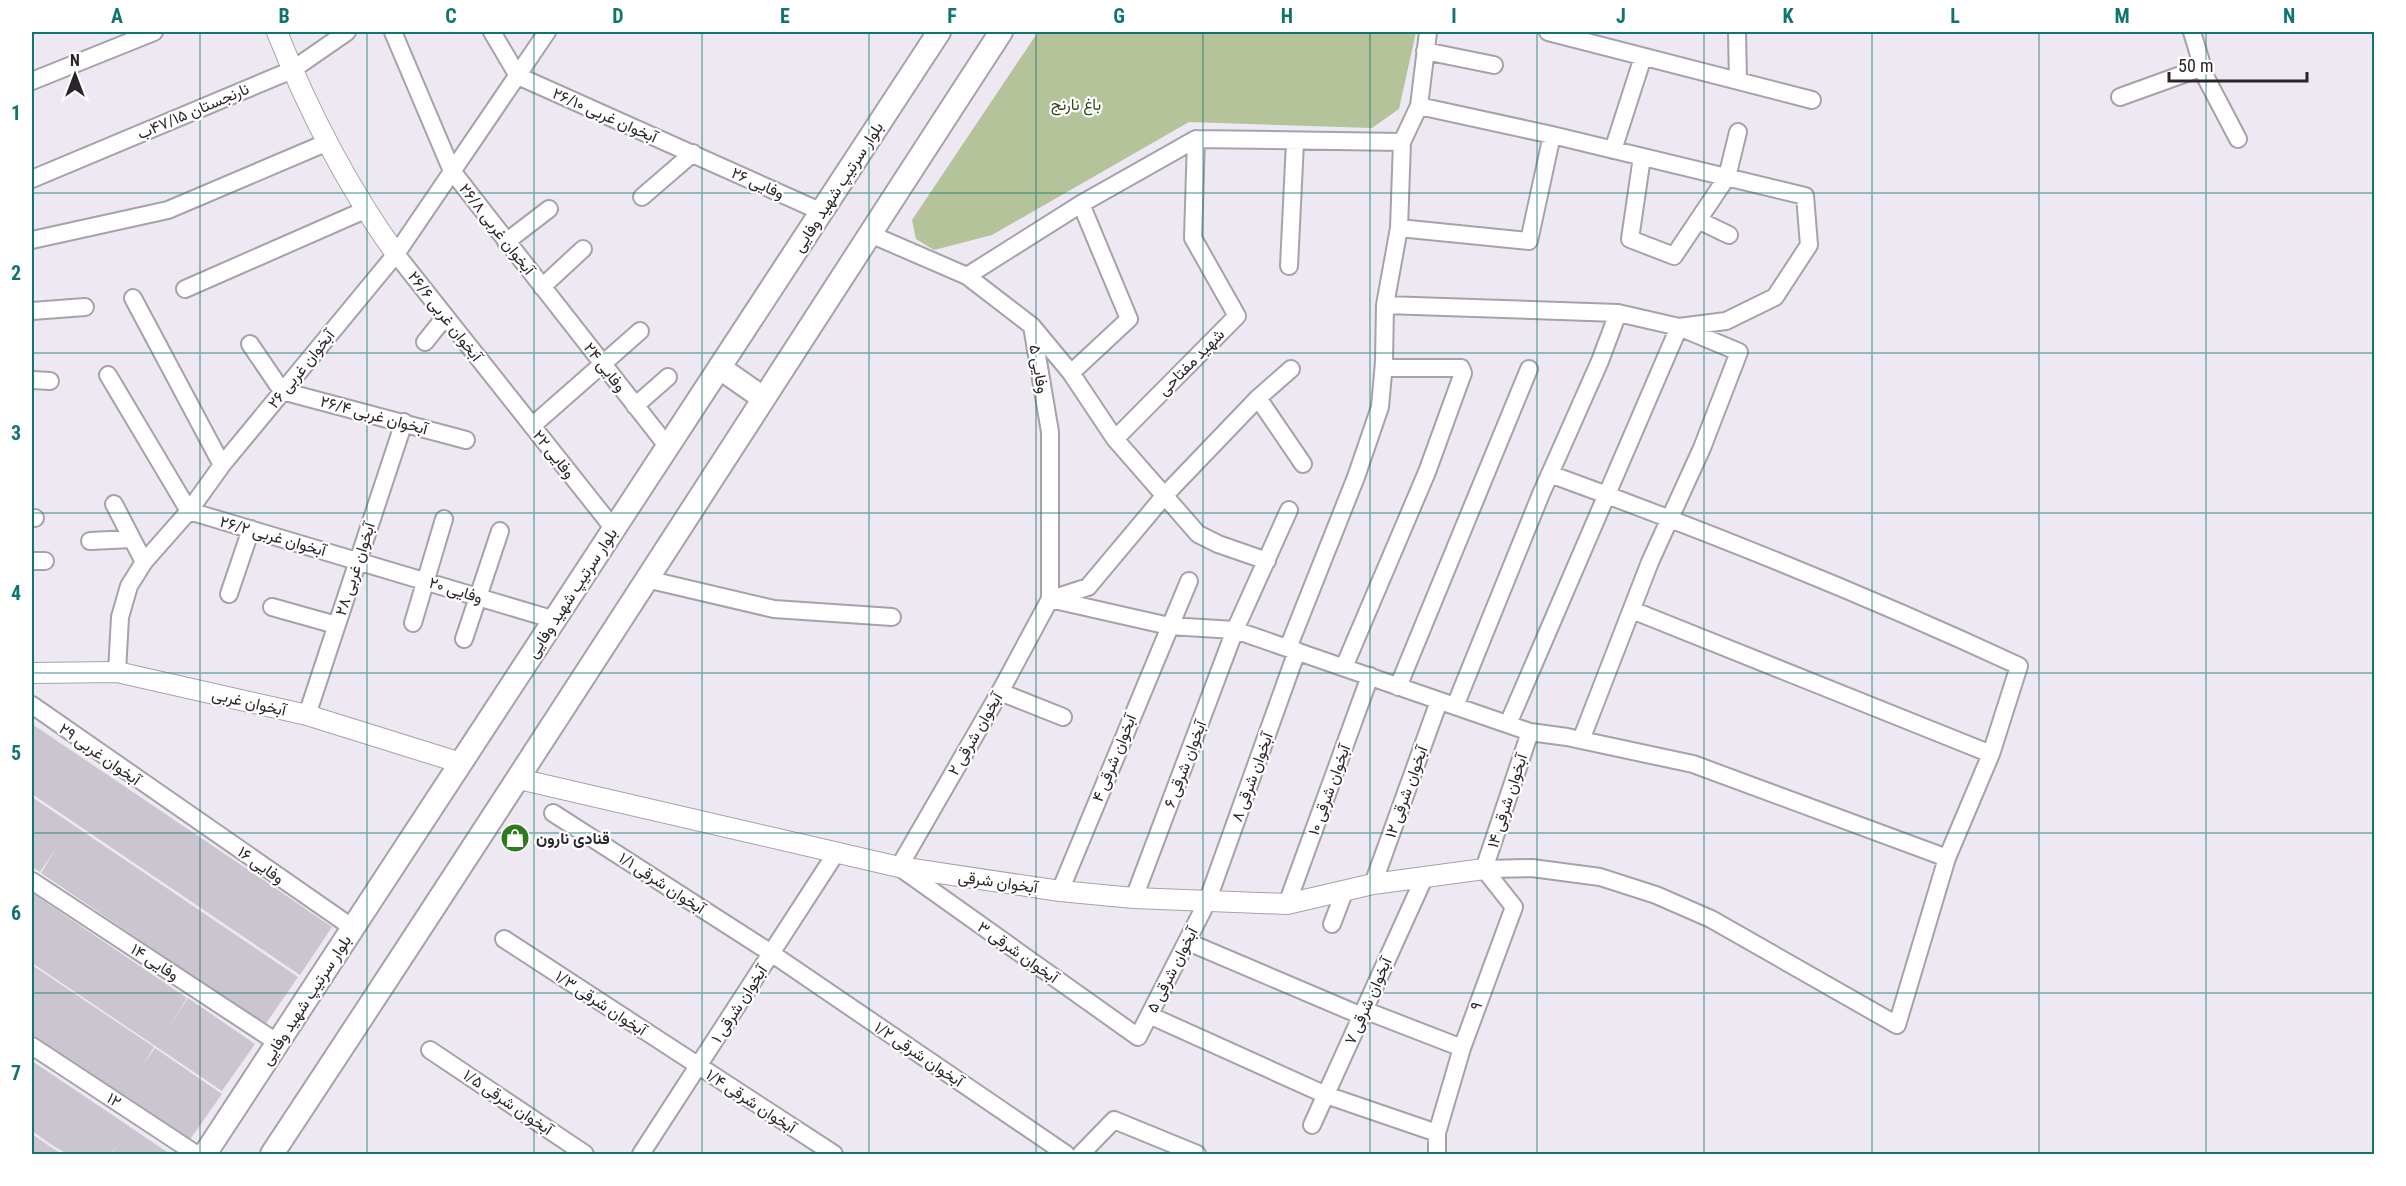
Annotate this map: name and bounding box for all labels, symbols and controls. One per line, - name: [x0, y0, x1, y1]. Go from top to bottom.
- text: A: [111, 4, 123, 28]
- text: B: [278, 4, 290, 28]
- text: C: [445, 4, 457, 28]
- text: D: [612, 4, 624, 28]
- text: E: [780, 4, 790, 28]
- text: F: [947, 4, 957, 28]
- text: G: [1113, 4, 1125, 28]
- text: H: [1281, 4, 1293, 28]
- text: I: [1451, 4, 1457, 28]
- text: J: [1616, 4, 1626, 28]
- text: K: [1782, 4, 1794, 28]
- text: L: [1950, 4, 1960, 28]
- text: M: [2114, 4, 2130, 28]
- text: N: [2283, 4, 2295, 28]
- north arrow: [45, 45, 105, 105]
- scale bar: [2169, 45, 2307, 83]
- text: N: [70, 51, 80, 70]
- text: 50 m: [2178, 55, 2213, 76]
- street label: نارنجستان ۴۷/۱۵ب: [134, 79, 252, 144]
- street label: آبخوان غربی ۲۶/۱۰: [549, 83, 661, 148]
- park label: باغ نارنج: [1051, 95, 1101, 116]
- text: 1: [11, 101, 21, 125]
- street label: بلوار سرتیپ شهید وفایی: [789, 118, 889, 257]
- street label: وفایی ۲۶: [728, 163, 787, 204]
- street label: آبخوان غربی ۲۶/۸: [455, 180, 539, 280]
- text: 2: [11, 261, 21, 285]
- street label: آبخوان غربی ۲۶/۶: [403, 267, 487, 366]
- street label: آبخوان غربی ۲۶: [264, 325, 340, 413]
- street label: شهید مفتاحی: [1154, 325, 1229, 400]
- street label: وفایی ۲۴: [579, 339, 630, 396]
- street label: وفایی ۵: [1024, 343, 1053, 395]
- street label: آبخوان غربی ۲۶/۴: [318, 392, 431, 440]
- text: 3: [11, 421, 21, 445]
- street label: وفایی ۲۲: [528, 426, 579, 483]
- street label: آبخوان غربی ۲۶/۲: [217, 512, 330, 562]
- street label: آبخوان غربی ۲۸: [331, 519, 380, 618]
- street label: بلوار سرتیپ شهید وفایی: [523, 524, 623, 663]
- street label: وفایی ۲۰: [427, 573, 485, 608]
- text: 4: [11, 581, 21, 605]
- street label: آبخوان غربی: [210, 684, 289, 721]
- street label: آبخوان شرقی ۲: [944, 688, 1008, 779]
- street label: آبخوان شرقی ۴: [1088, 710, 1142, 805]
- street label: آبخوان شرقی ۶: [1160, 717, 1212, 810]
- street label: آبخوان غربی ۲۹: [55, 719, 145, 791]
- street label: آبخوان شرقی ۸: [1227, 729, 1278, 824]
- text: 5: [11, 741, 21, 765]
- street label: آبخوان شرقی ۱۰: [1304, 741, 1356, 838]
- street label: آبخوان شرقی ۱۲: [1381, 742, 1433, 841]
- street label: آبخوان شرقی ۱۴: [1483, 750, 1532, 851]
- shop icon: قنادی نارون: [499, 822, 531, 854]
- place label: قنادی نارون: [536, 829, 610, 849]
- street label: وفایی ۱۶: [234, 842, 288, 889]
- street label: آبخوان شرقی ۱/۱: [615, 848, 710, 919]
- street label: آبخوان شرقی: [957, 867, 1040, 898]
- text: 6: [11, 901, 21, 925]
- street label: آبخوان شرقی ۳: [973, 917, 1063, 988]
- street label: آبخوان شرقی ۵: [1142, 923, 1203, 1016]
- street label: بلوار سرتیپ شهید وفایی: [257, 931, 357, 1070]
- street label: وفایی ۱۴: [127, 939, 183, 985]
- street label: آبخوان شرقی ۷: [1340, 953, 1397, 1048]
- street label: آبخوان شرقی ۱: [707, 961, 773, 1047]
- street label: آبخوان شرقی ۱/۳: [551, 966, 651, 1041]
- street label: ۹: [1466, 999, 1486, 1013]
- street label: آبخوان شرقی ۱/۲: [871, 1017, 968, 1092]
- text: 7: [11, 1061, 21, 1085]
- street label: آبخوان شرقی ۱/۵: [459, 1065, 557, 1140]
- street label: آبخوان شرقی ۱/۴: [702, 1065, 801, 1139]
- street label: ۱۲: [103, 1088, 125, 1112]

